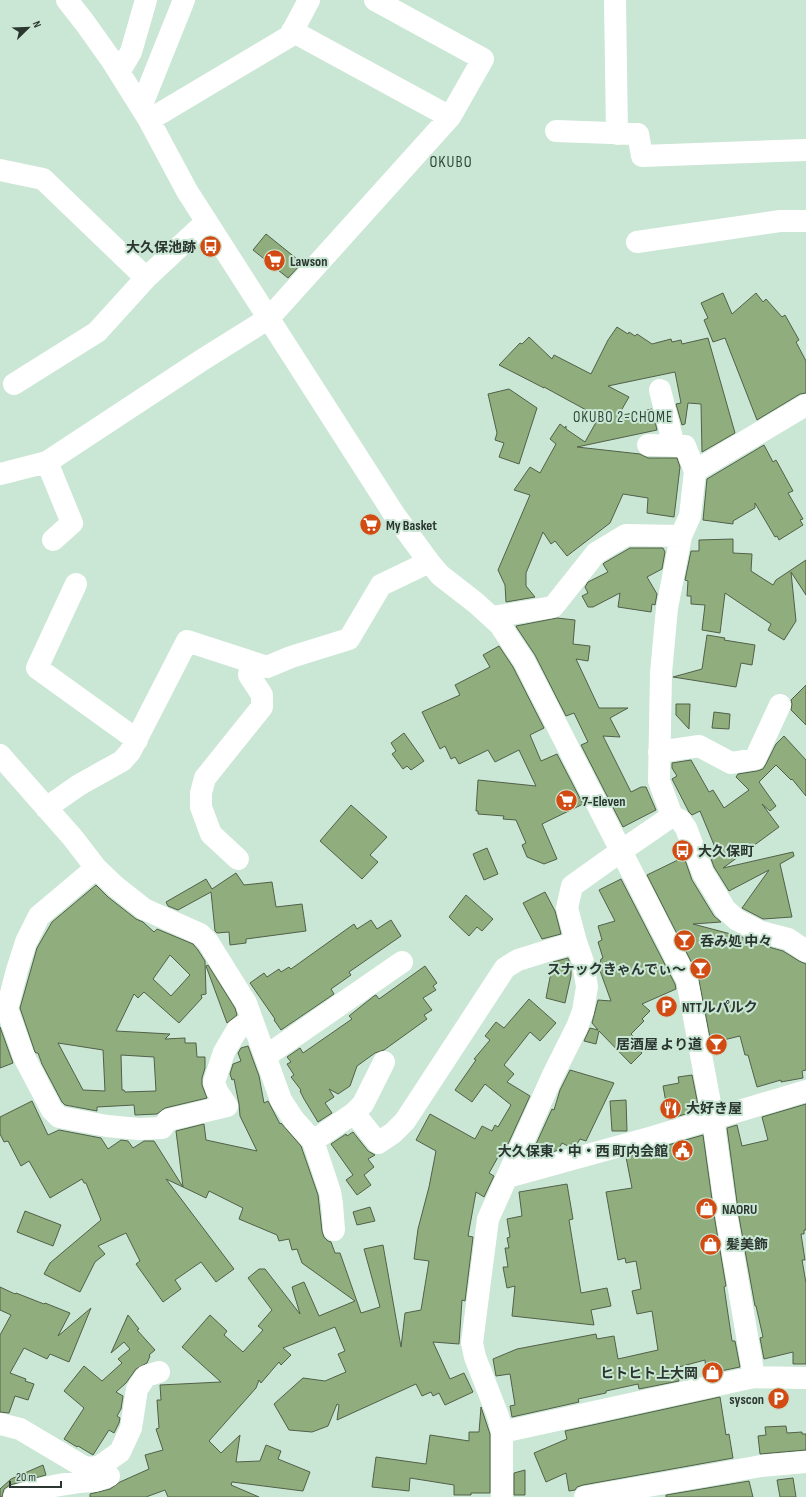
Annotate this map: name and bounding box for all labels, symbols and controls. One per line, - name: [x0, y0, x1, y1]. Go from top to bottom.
- north arrow: [8, 8, 48, 48]
- text: N: [30, 19, 44, 30]
- district label: OKUBO: [429, 153, 473, 172]
- bus stop icon: 大久保池跡: [198, 234, 224, 260]
- place label: 大久保池跡: [126, 239, 196, 256]
- supermarket icon: Lawson: [261, 248, 287, 274]
- place label: Lawson: [290, 253, 327, 270]
- district label: OKUBO 2-CHOME: [573, 408, 673, 427]
- supermarket icon: My Basket: [357, 512, 383, 538]
- place label: My Basket: [386, 517, 437, 534]
- supermarket icon: 7-Eleven: [553, 788, 579, 814]
- place label: 7-Eleven: [582, 793, 625, 810]
- bus stop icon: 大久保町: [670, 838, 696, 864]
- place label: 大久保町: [698, 843, 754, 860]
- bar icon: 呑み処 中々: [672, 928, 698, 954]
- place label: 呑み処 中々: [700, 933, 772, 950]
- bar icon: スナックきゃんでぃ〜: [688, 956, 714, 982]
- place label: スナックきゃんでぃ〜: [547, 961, 686, 978]
- parking icon: NTTルパルク: [654, 994, 680, 1020]
- place label: NTTルパルク: [682, 999, 758, 1016]
- bar icon: 居酒屋 より道: [704, 1031, 730, 1057]
- place label: 居酒屋 より道: [616, 1036, 702, 1053]
- restaurant icon: 大好き屋: [658, 1095, 684, 1121]
- place label: 大好き屋: [686, 1100, 742, 1117]
- public building icon: 大久保東・中・西 町内会館: [670, 1138, 696, 1164]
- place label: 大久保東・中・西 町内会館: [498, 1143, 668, 1160]
- shop icon: NAORU: [694, 1196, 720, 1222]
- place label: NAORU: [722, 1201, 757, 1218]
- shop icon: 髪美飾: [698, 1231, 724, 1257]
- place label: 髪美飾: [726, 1236, 768, 1253]
- shop icon: ヒトヒト上大岡: [700, 1360, 726, 1386]
- place label: ヒトヒト上大岡: [600, 1365, 698, 1382]
- parking icon: syscon: [766, 1386, 792, 1412]
- place label: syscon: [729, 1391, 764, 1408]
- scale bar: [10, 1463, 61, 1489]
- text: 20 m: [16, 1470, 36, 1485]

